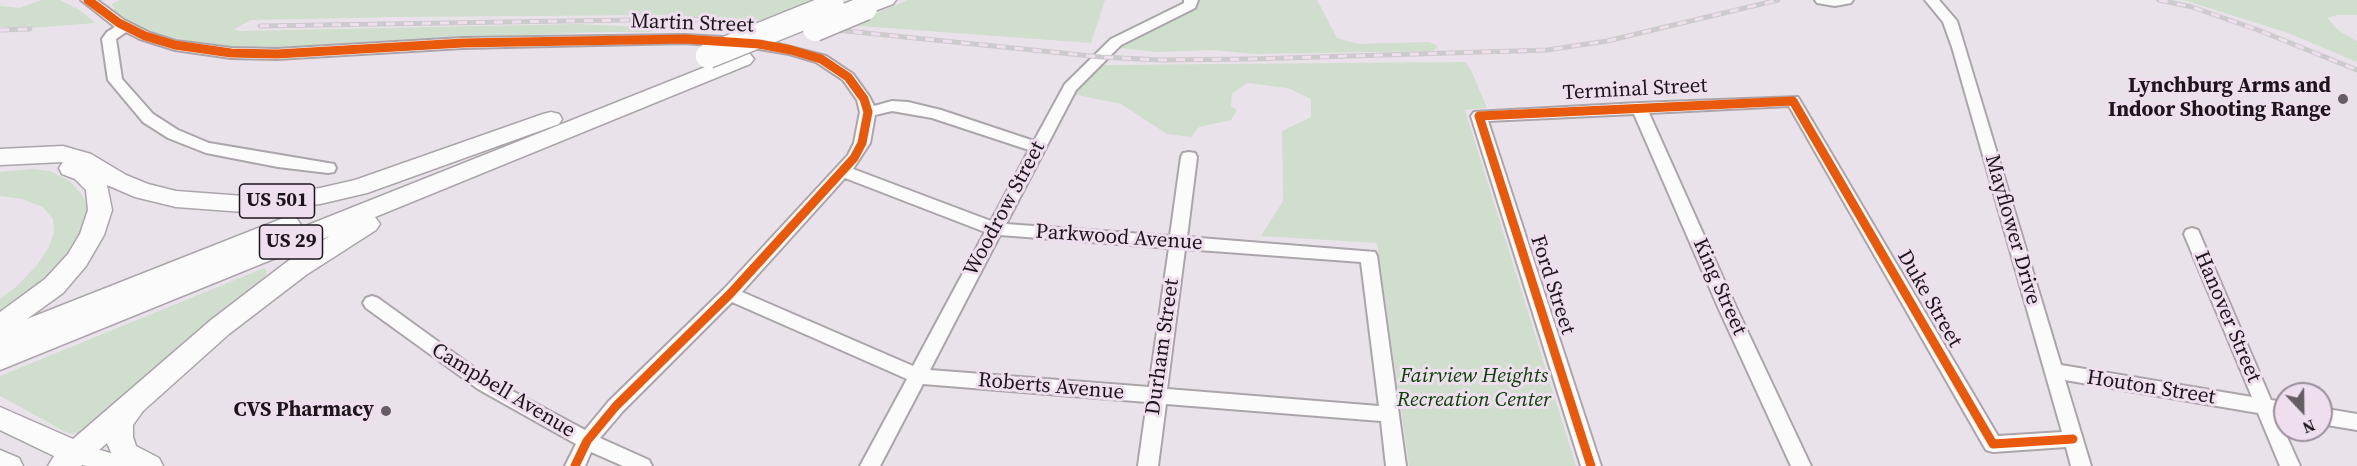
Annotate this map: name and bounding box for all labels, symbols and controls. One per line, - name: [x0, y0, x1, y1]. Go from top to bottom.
- street label: Martin Street: [630, 9, 754, 39]
- street label: Terminal Street: [1562, 74, 1708, 106]
- place label: Lynchburg Arms and Indoor Shooting Range: [2108, 74, 2331, 124]
- marker: Lynchburg Arms and Indoor Shooting Range: [2336, 92, 2350, 106]
- street label: Woodrow Street: [959, 137, 1051, 281]
- street label: Mayflower Drive: [1979, 152, 2045, 308]
- road number: US 501: [240, 184, 314, 218]
- street label: Parkwood Avenue: [1035, 220, 1203, 256]
- road number: US 29: [260, 225, 322, 259]
- street label: Ford Street: [1524, 232, 1580, 338]
- street label: King Street: [1687, 235, 1751, 339]
- street label: Duke Street: [1891, 246, 1967, 352]
- street label: Hanover Street: [2188, 248, 2266, 386]
- street label: Durham Street: [1141, 277, 1185, 417]
- street label: Campbell Avenue: [426, 338, 580, 444]
- park label: Fairview Heights Recreation Center: [1397, 364, 1551, 414]
- street label: Houton Street: [2085, 365, 2217, 411]
- street label: Roberts Avenue: [977, 368, 1125, 406]
- north arrow: [2273, 382, 2333, 442]
- place label: CVS Pharmacy: [234, 398, 374, 424]
- marker: CVS Pharmacy: [379, 404, 393, 418]
- text: N: [2299, 414, 2319, 439]

